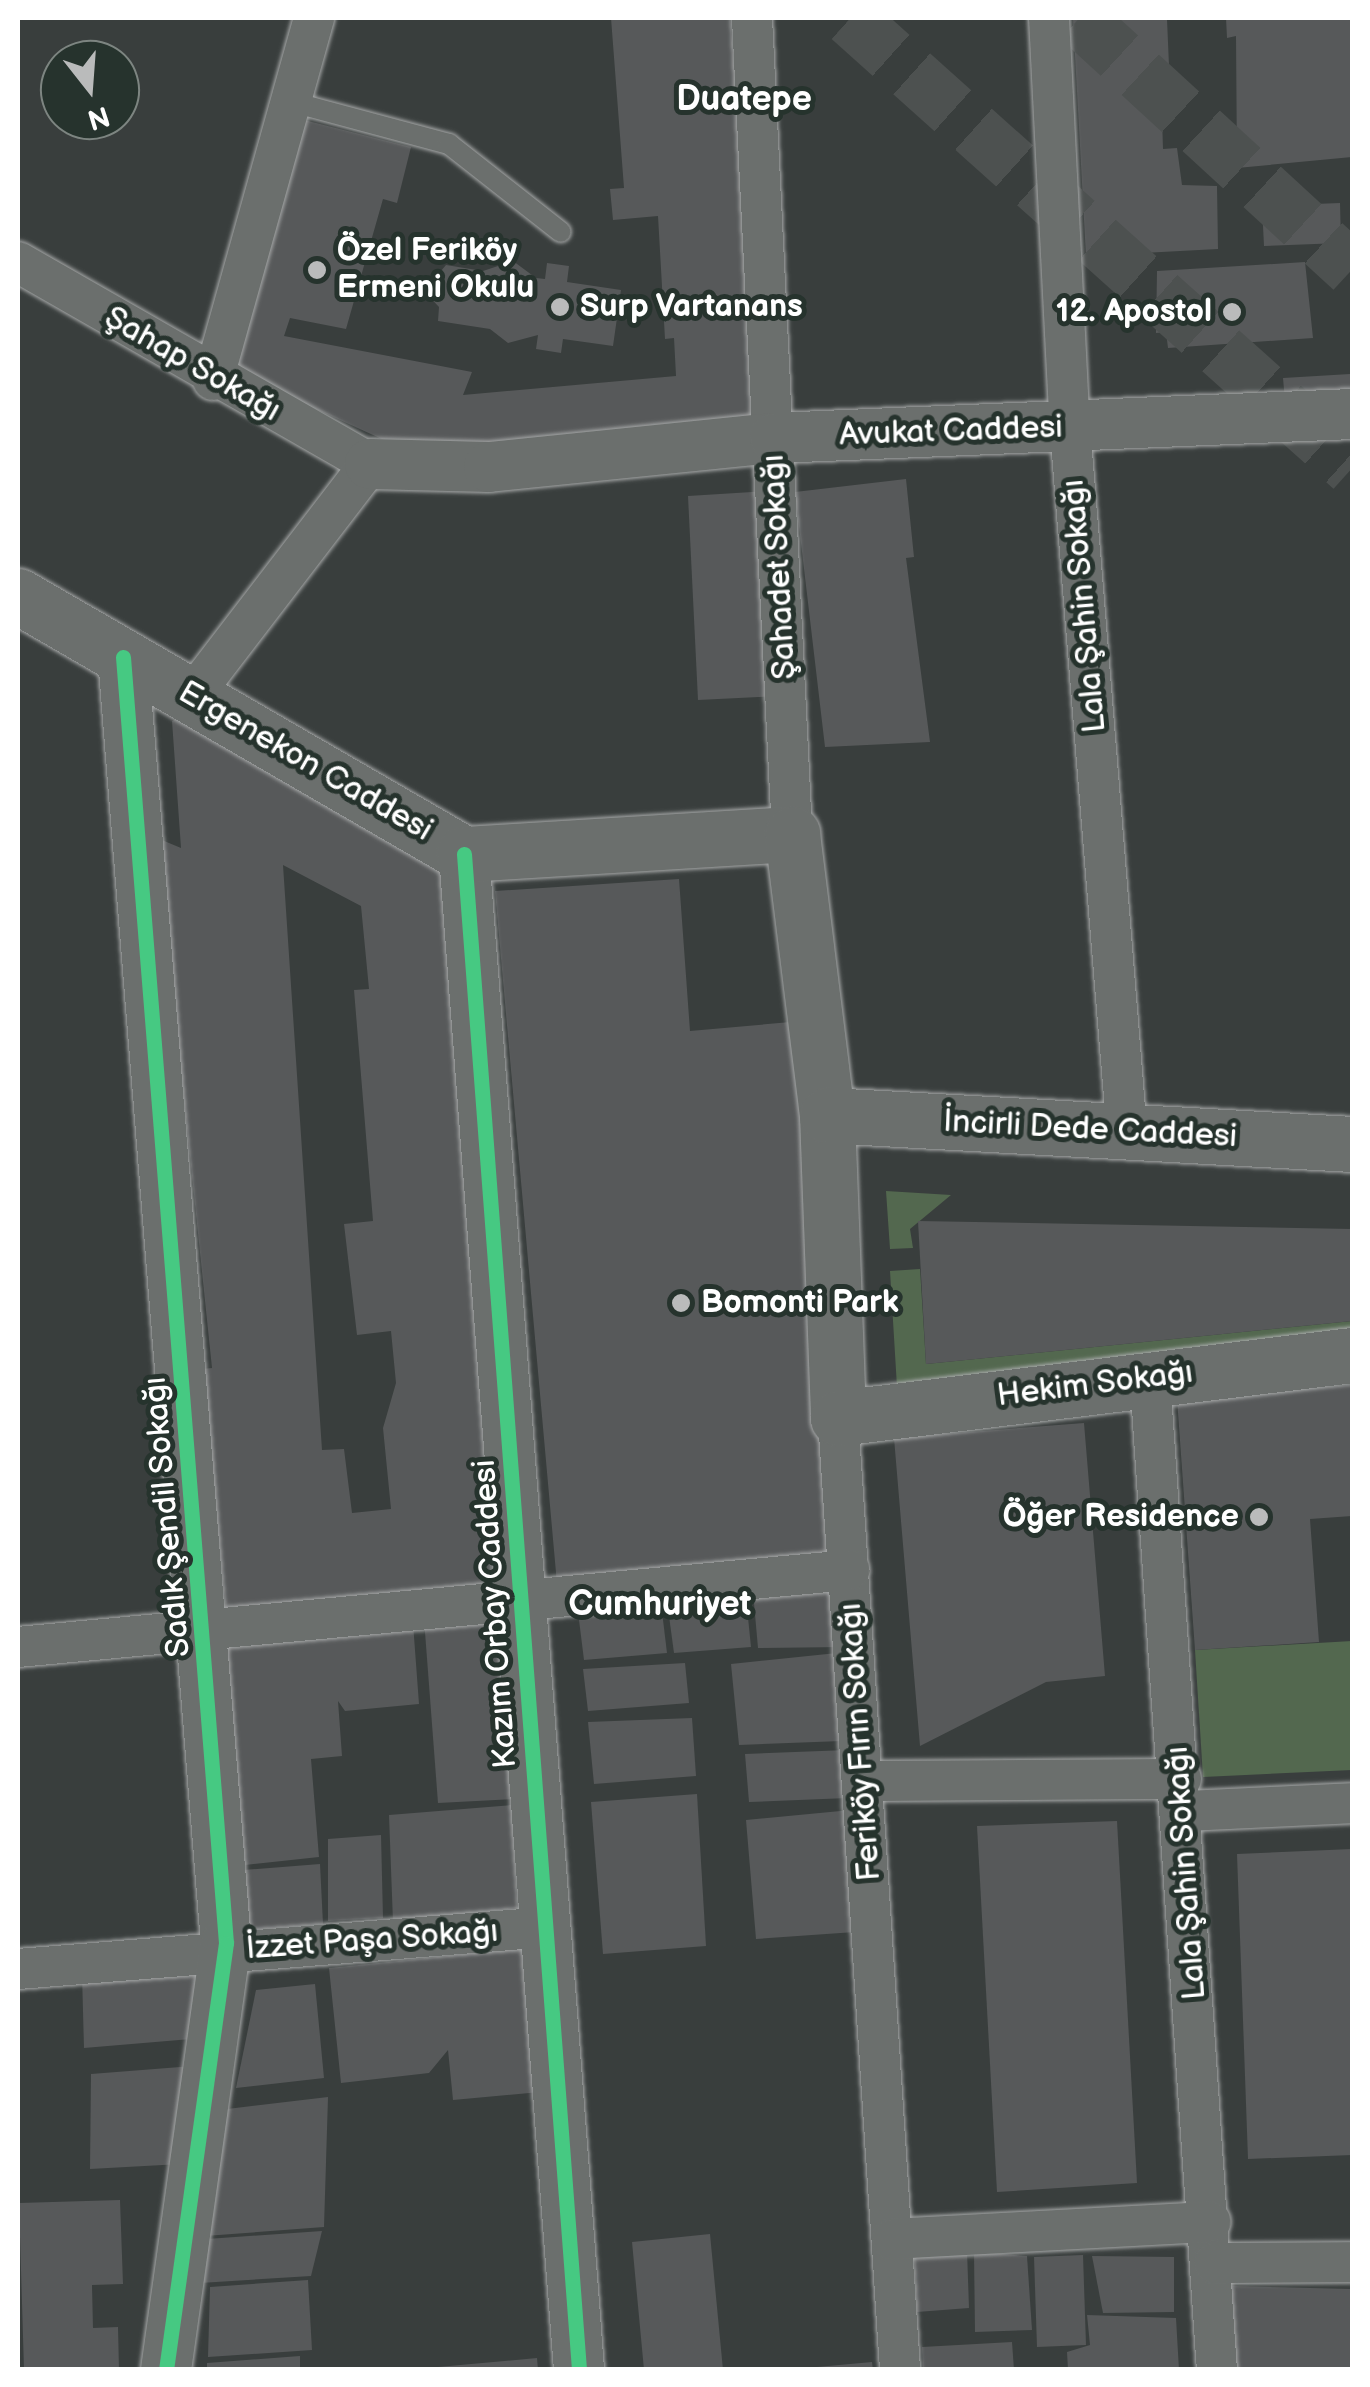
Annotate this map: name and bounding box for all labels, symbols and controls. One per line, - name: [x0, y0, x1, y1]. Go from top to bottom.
- north arrow: [40, 40, 140, 140]
- district label: Duatepe: [676, 79, 812, 121]
- text: N: [83, 98, 113, 136]
- place label: Özel Feriköy Ermeni Okulu: [337, 233, 534, 308]
- marker: Özel Feriköy Ermeni Okulu: [306, 259, 328, 281]
- place label: Surp Vartanans: [580, 288, 804, 326]
- place label: 12. Apostol: [1056, 293, 1212, 331]
- marker: Surp Vartanans: [549, 296, 571, 318]
- street label: Şahap Sokağı: [97, 299, 287, 431]
- marker: 12. Apostol: [1221, 301, 1243, 323]
- street label: Avukat Caddesi: [839, 409, 1063, 455]
- street label: Şahadet Sokağı: [755, 453, 805, 681]
- street label: Lala Şahin Sokağı: [1055, 477, 1115, 735]
- street label: Ergenekon Caddesi: [171, 674, 439, 850]
- street label: İncirli Dede Caddesi: [942, 1103, 1238, 1157]
- place label: Bomonti Park: [701, 1284, 899, 1322]
- marker: Bomonti Park: [670, 1292, 692, 1314]
- street label: Hekim Sokağı: [995, 1354, 1195, 1416]
- street label: Sadık Şendil Sokağı: [137, 1375, 199, 1659]
- street label: Kazım Orbay Caddesi: [466, 1457, 526, 1771]
- place label: Öğer Residence: [1003, 1498, 1239, 1536]
- marker: Öğer Residence: [1248, 1506, 1270, 1528]
- district label: Cumhuriyet: [569, 1584, 751, 1626]
- street label: Feriköy Fırın Sokağı: [832, 1600, 890, 1884]
- street label: Lala Şahin Sokağı: [1159, 1744, 1215, 2002]
- street label: İzzet Paşa Sokağı: [244, 1913, 500, 1969]

